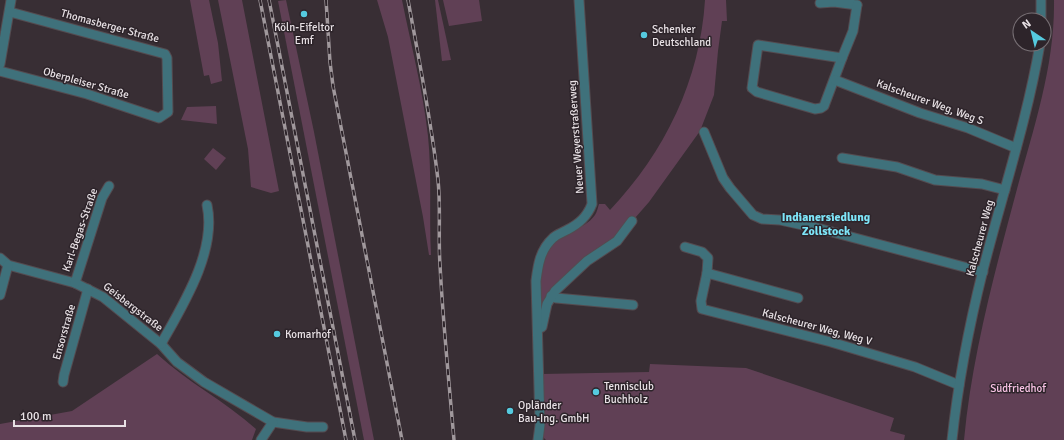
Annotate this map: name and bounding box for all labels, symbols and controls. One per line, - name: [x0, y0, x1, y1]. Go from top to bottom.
- street label: Thomasberger Straße: [59, 7, 161, 45]
- marker: Köln-Eifeltor Emf: [299, 9, 309, 19]
- north arrow: [1012, 12, 1052, 52]
- text: N: [1020, 17, 1033, 32]
- place label: Köln-Eifeltor Emf: [274, 21, 334, 47]
- place label: Schenker Deutschland: [652, 23, 711, 49]
- marker: Schenker Deutschland: [639, 30, 649, 40]
- street label: Oberpleiser Straße: [42, 65, 130, 101]
- street label: Kalscheurer Weg, Weg S: [875, 77, 985, 127]
- street label: Neuer Weyerstraßerweg: [566, 80, 586, 194]
- street label: Karl-Begas-Straße: [60, 187, 100, 273]
- street label: Kalscheurer Weg: [964, 198, 997, 278]
- district label: Indianersiedlung Zollstock: [782, 210, 871, 239]
- street label: Geisbergstraße: [101, 280, 165, 334]
- street label: Ensorstraße: [50, 303, 78, 361]
- street label: Kalscheurer Weg, Weg V: [761, 306, 874, 348]
- place label: Komarhof: [285, 328, 332, 341]
- marker: Komarhof: [272, 329, 282, 339]
- place label: Tennisclub Buchholz: [604, 380, 654, 406]
- park label: Südfriedhof: [990, 382, 1047, 395]
- marker: Tennisclub Buchholz: [591, 387, 601, 397]
- place label: Opländer Bau-Ing. GmbH: [518, 399, 590, 425]
- scale bar: [14, 402, 125, 428]
- marker: Opländer Bau-Ing. GmbH: [505, 406, 515, 416]
- text: 100 m: [20, 409, 52, 424]

